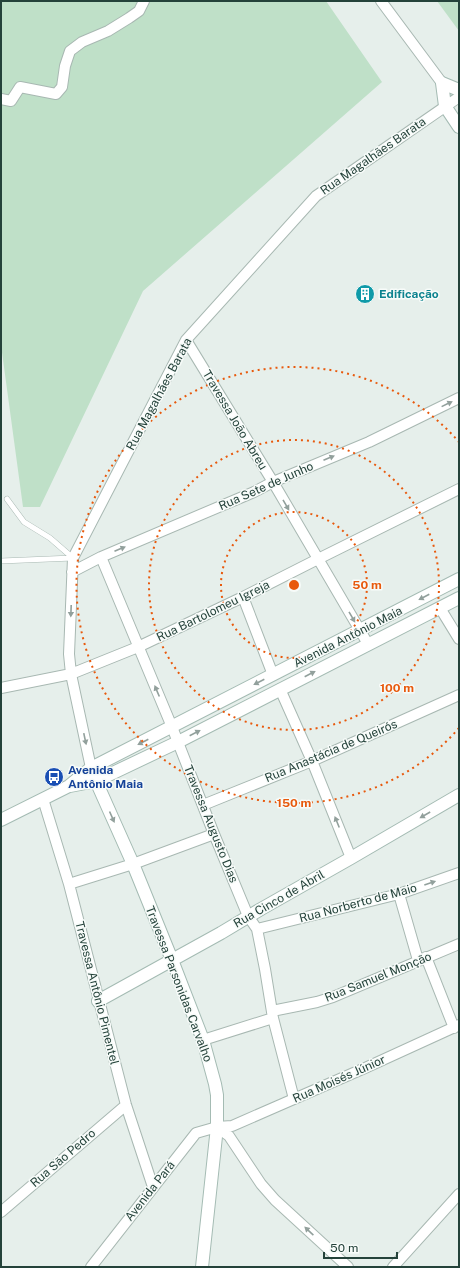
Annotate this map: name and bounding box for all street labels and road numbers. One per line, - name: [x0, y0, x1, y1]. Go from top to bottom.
- street label: Rua Magalhães Barata: [318, 114, 428, 198]
- street label: Rua Magalhães Barata: [123, 335, 195, 453]
- street label: Travessa João Abreu: [200, 368, 270, 472]
- street label: Rua Sete de Junho: [216, 459, 316, 513]
- street label: Rua Bartolomeu Igreja: [154, 577, 272, 645]
- street label: Avenida Antônio Maia: [291, 604, 405, 670]
- street label: Rua Anastácia de Queirós: [263, 717, 399, 785]
- street label: Travessa Augusto Dias: [181, 763, 241, 885]
- street label: Rua Cinco de Abril: [231, 867, 327, 931]
- street label: Rua Norberto de Maio: [298, 880, 419, 925]
- street label: Travessa Parsonidas Carvalho: [143, 904, 215, 1064]
- street label: Travessa Antônio Pimentel: [72, 920, 122, 1067]
- street label: Rua Samuel Monção: [323, 949, 434, 1005]
- street label: Rua Moisés Júnior: [291, 1052, 388, 1106]
- street label: Rua São Pedro: [28, 1126, 99, 1190]
- street label: Avenida Pará: [122, 1158, 178, 1224]

